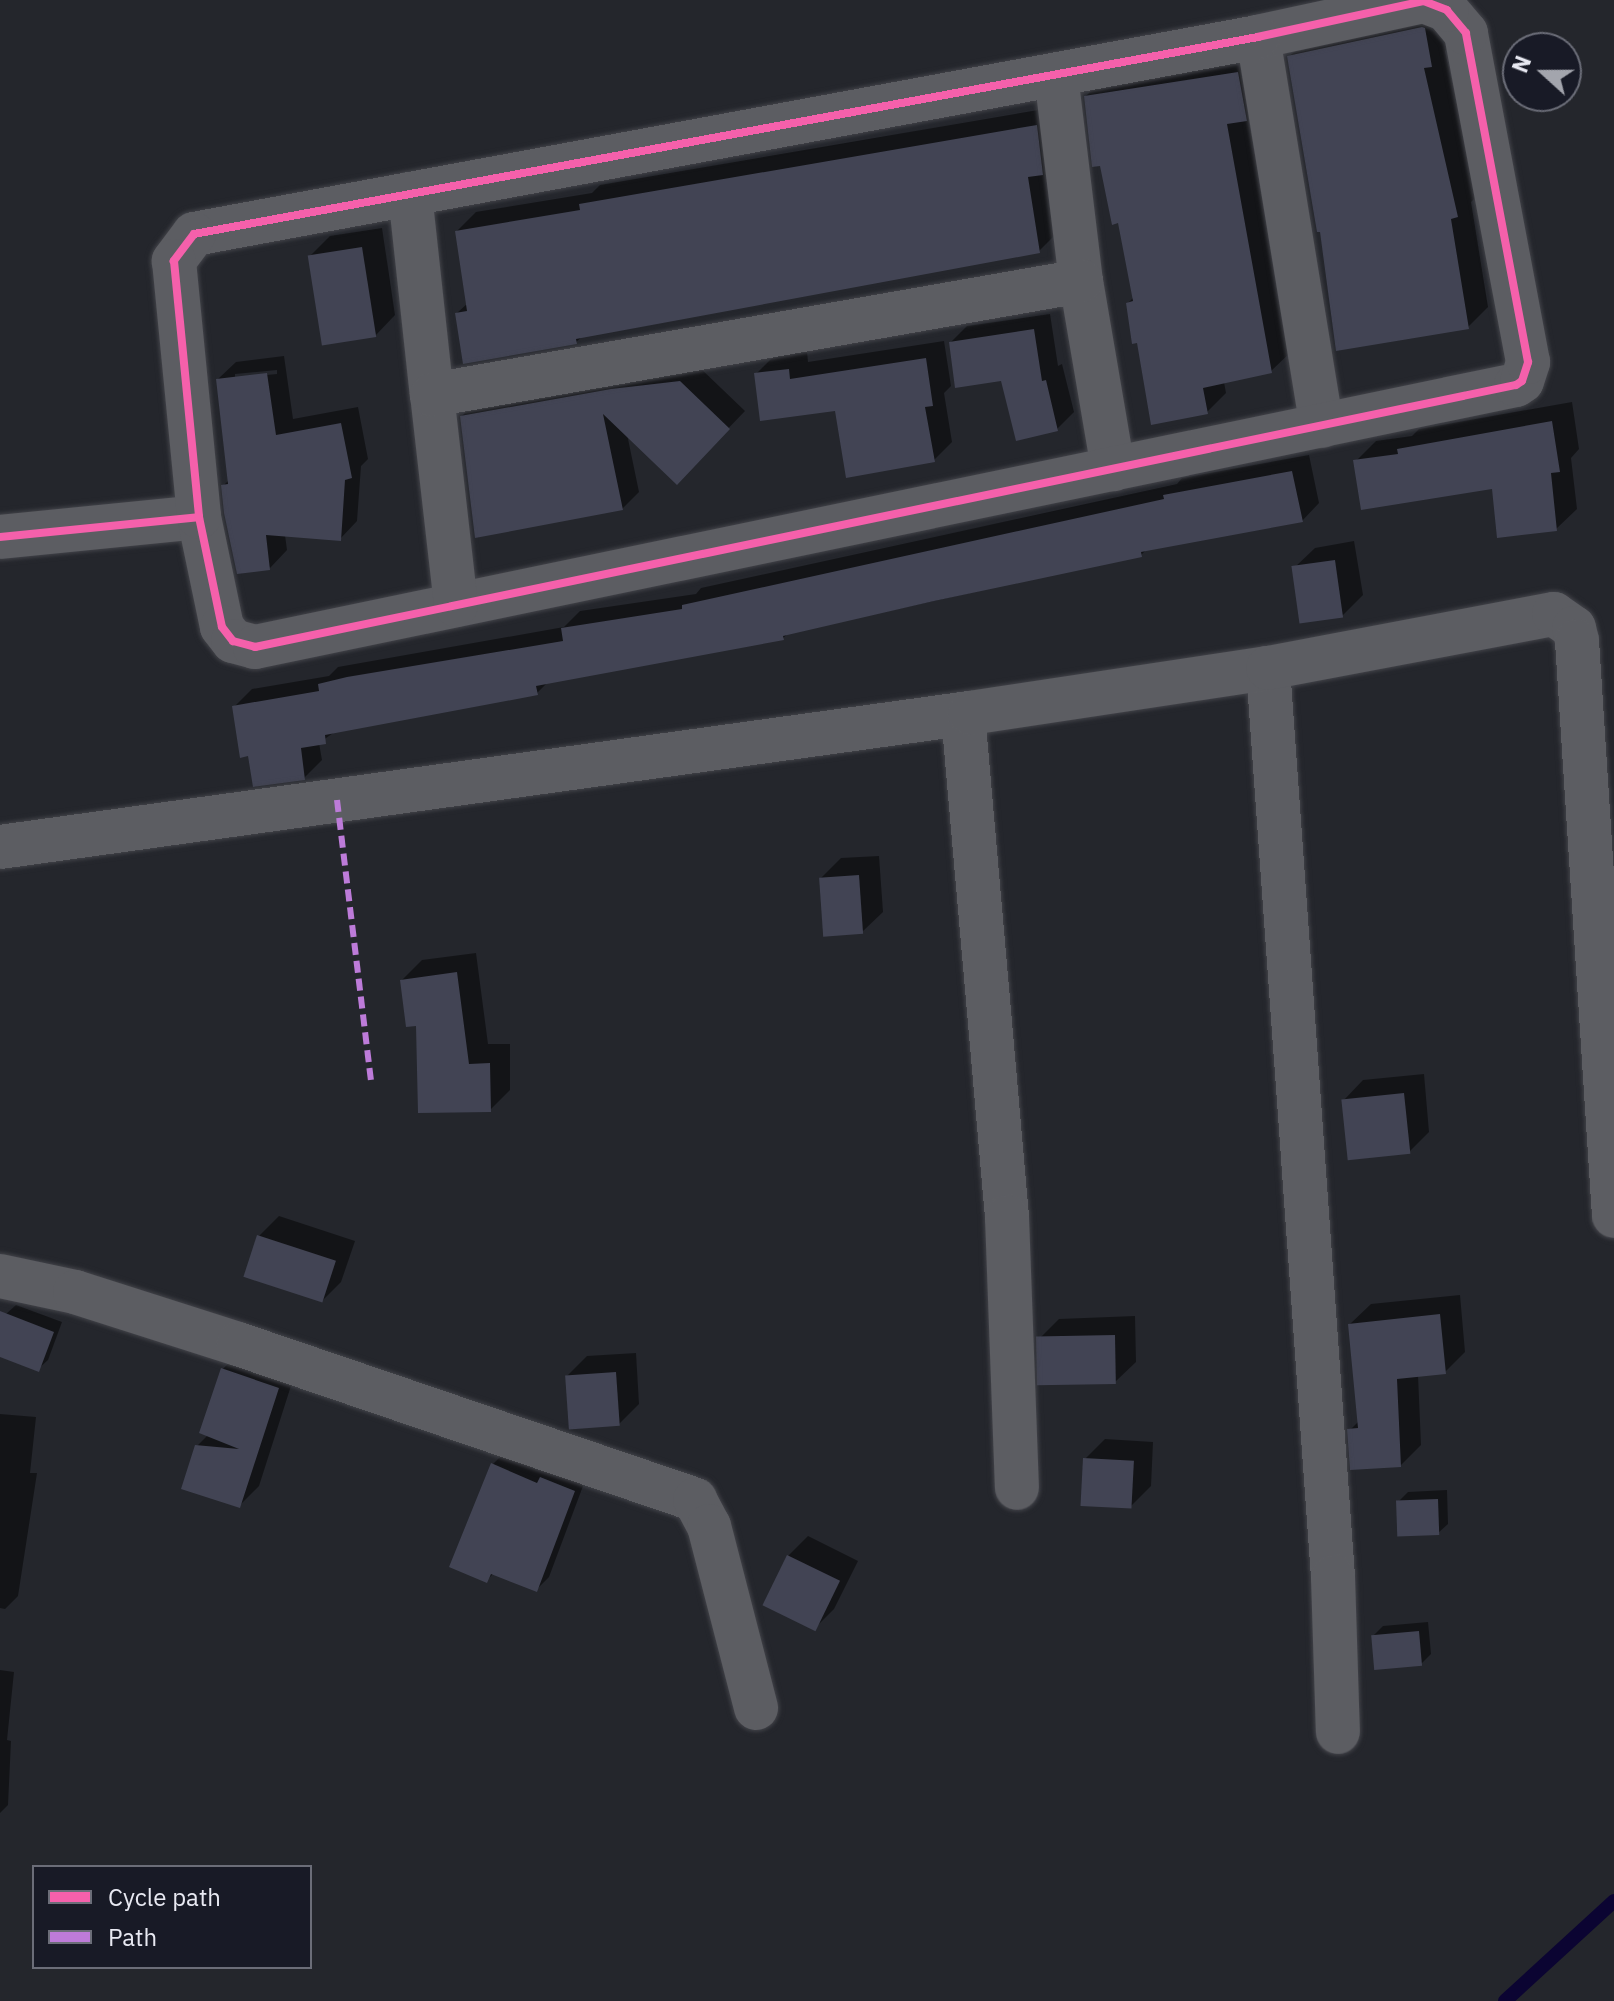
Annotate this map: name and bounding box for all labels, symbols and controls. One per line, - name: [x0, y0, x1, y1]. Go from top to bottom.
- north arrow: [1502, 32, 1582, 112]
- text: N: [1505, 51, 1537, 77]
- legend: [32, 1865, 312, 1969]
- text: Cycle path: [108, 1881, 221, 1913]
- text: Path: [108, 1921, 157, 1953]

